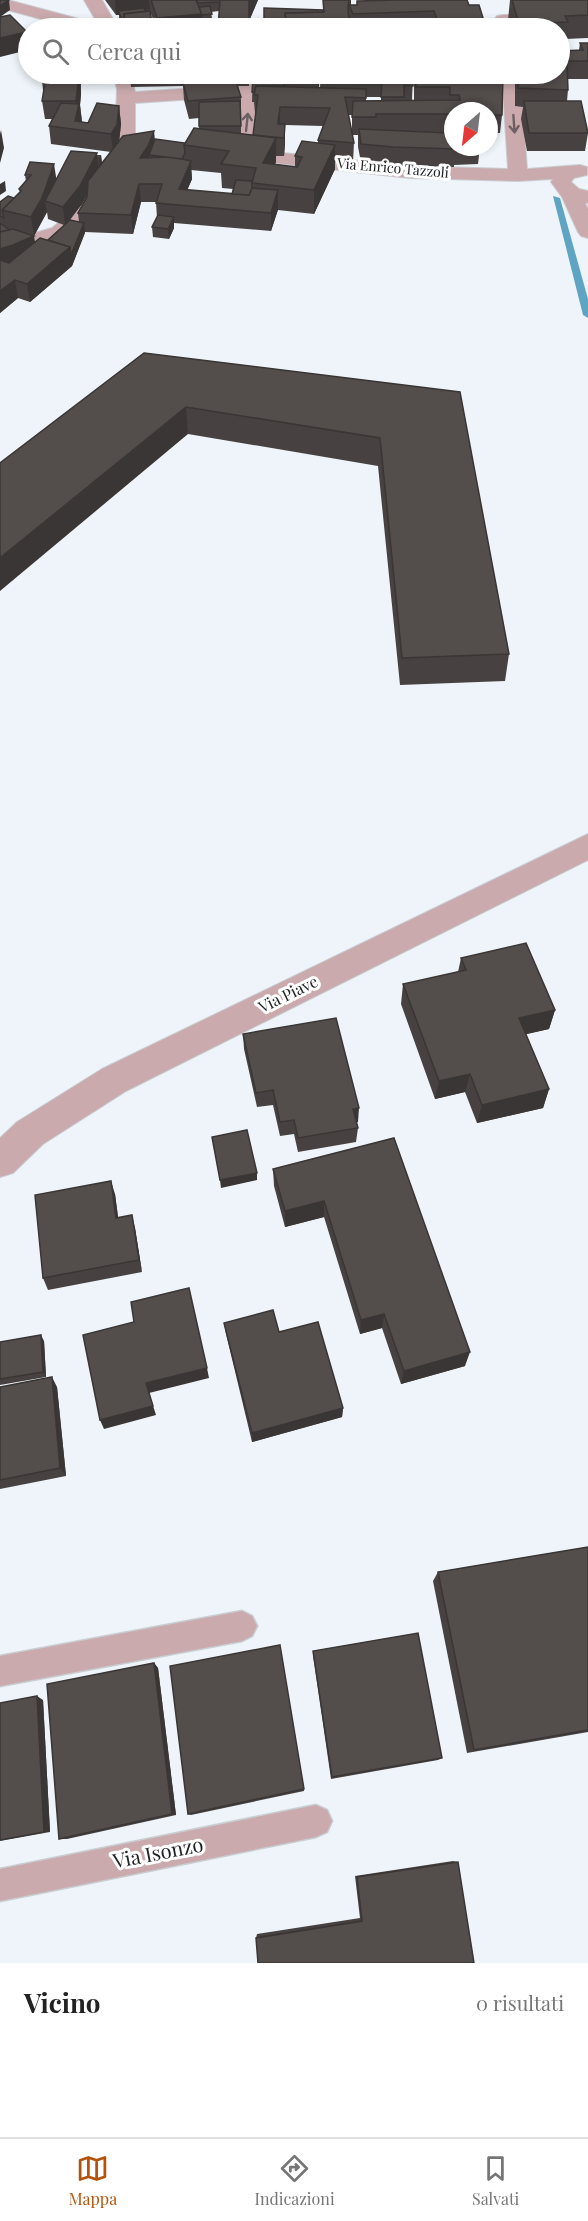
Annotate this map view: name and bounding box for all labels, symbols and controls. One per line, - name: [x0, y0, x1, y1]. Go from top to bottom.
- search box: [18, 18, 570, 84]
- icon: search: [39, 35, 72, 68]
- text: Cerca qui: [87, 36, 181, 66]
- north arrow: [444, 102, 498, 156]
- one-way arrow: [242, 113, 253, 133]
- one-way arrow: [509, 114, 520, 134]
- street label: Via Enrico Tazzoli: [335, 153, 450, 182]
- street label: Via Piave: [254, 970, 321, 1017]
- street label: Via Isonzo: [109, 1830, 205, 1874]
- text: Vicino: [24, 1985, 101, 2020]
- text: 0 risultati: [476, 1989, 564, 2016]
- tab: Mappa: [69, 2152, 117, 2209]
- tab: Indicazioni: [255, 2152, 335, 2209]
- tab: Salvati: [472, 2152, 519, 2209]

